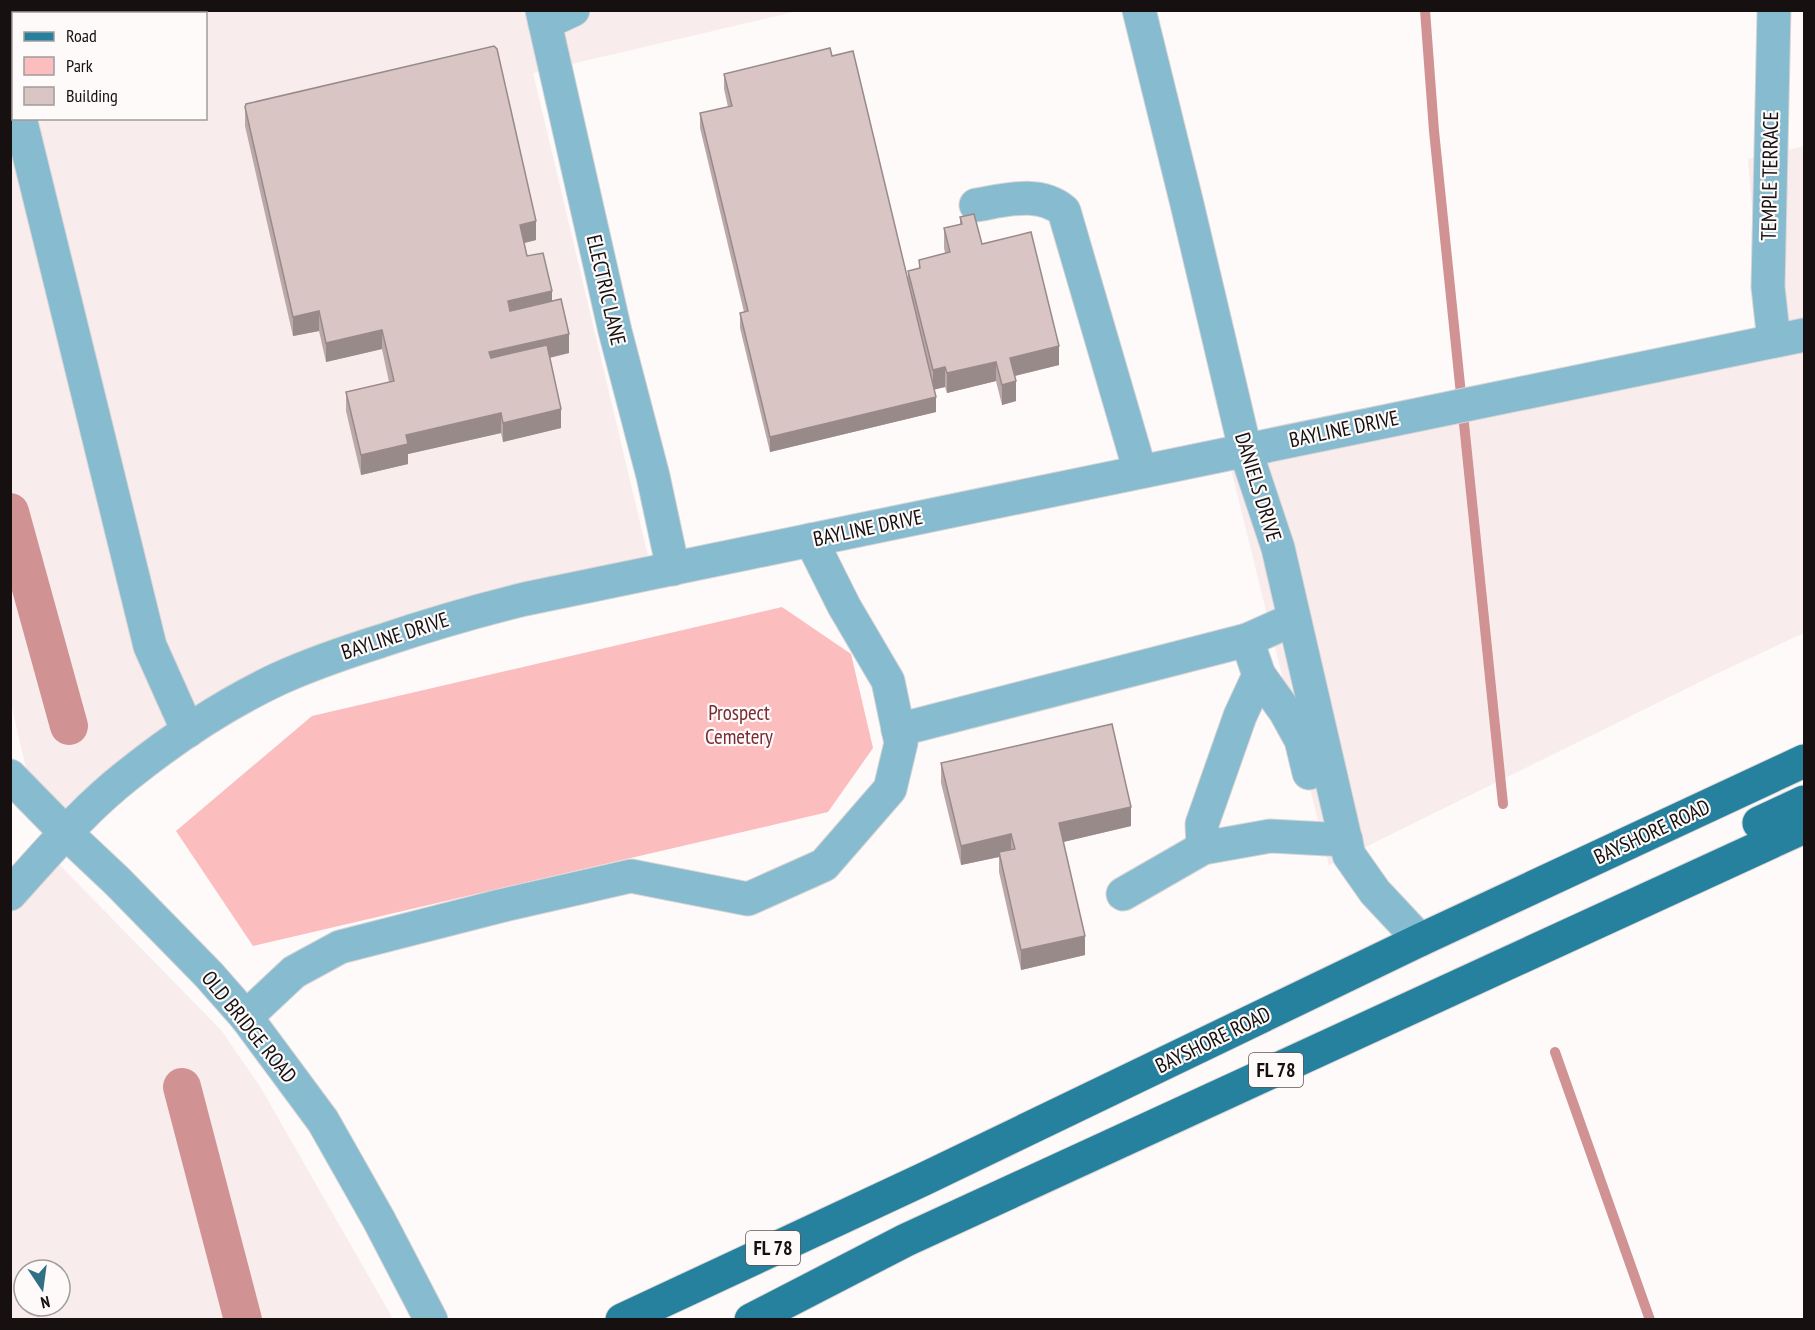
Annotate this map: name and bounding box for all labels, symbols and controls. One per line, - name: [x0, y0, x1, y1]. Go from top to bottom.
- legend: [12, 12, 207, 120]
- text: Road: [66, 24, 97, 47]
- text: Park: [66, 54, 93, 77]
- text: Building: [66, 84, 118, 107]
- street label: TEMPLE TERRACE: [1755, 111, 1784, 241]
- street label: ELECTRIC LANE: [581, 232, 632, 348]
- street label: BAYLINE DRIVE: [1287, 404, 1401, 453]
- street label: DANIELS DRIVE: [1229, 429, 1288, 545]
- street label: BAYLINE DRIVE: [811, 503, 925, 552]
- street label: BAYLINE DRIVE: [338, 605, 452, 666]
- park label: Prospect Cemetery: [705, 699, 773, 750]
- street label: BAYSHORE ROAD: [1589, 793, 1714, 870]
- street label: OLD BRIDGE ROAD: [196, 965, 303, 1088]
- street label: BAYSHORE ROAD: [1151, 1000, 1275, 1079]
- road number: FL 78: [1249, 1053, 1303, 1087]
- road number: FL 78: [746, 1231, 800, 1265]
- north arrow: [12, 1258, 72, 1318]
- text: N: [39, 1292, 52, 1313]

